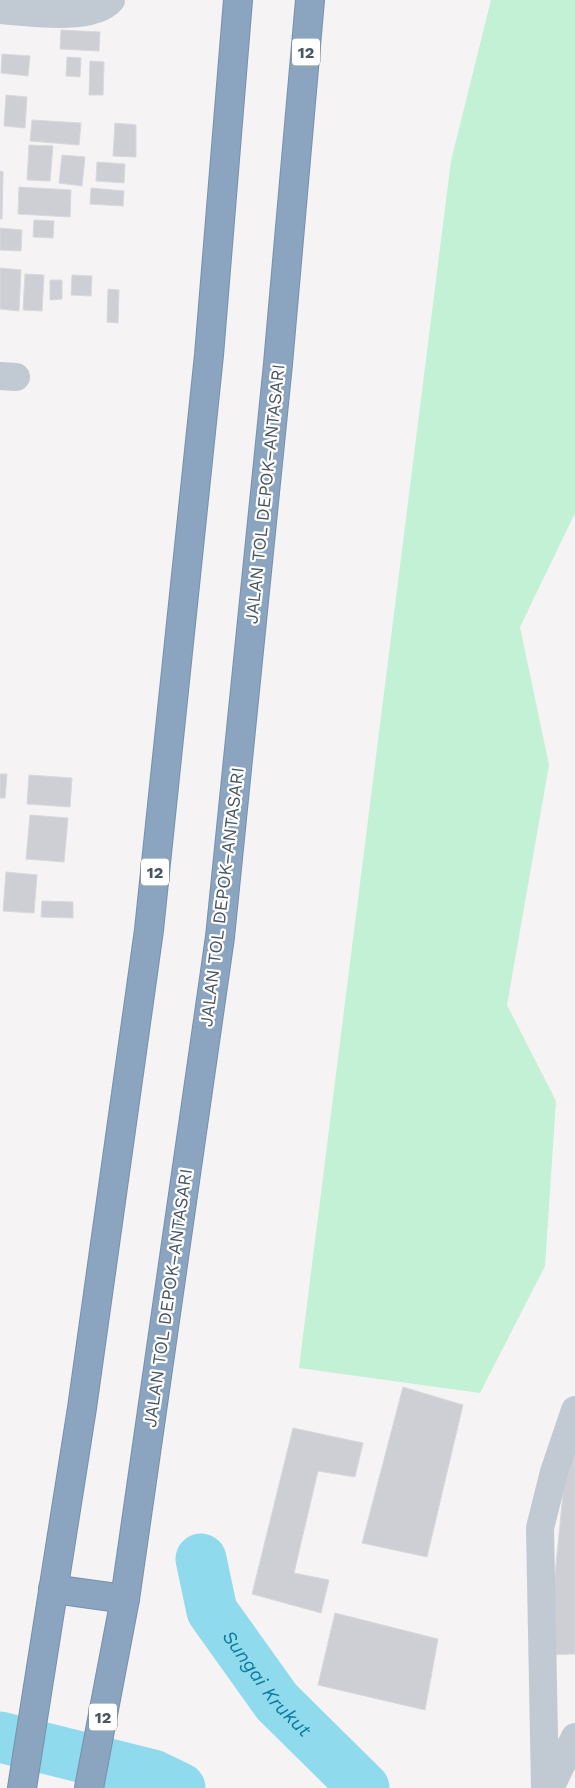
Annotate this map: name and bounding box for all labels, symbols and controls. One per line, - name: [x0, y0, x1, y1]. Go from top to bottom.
- road number: 12: [292, 38, 320, 66]
- street label: JALAN TOL DEPOK–ANTASARI: [240, 363, 289, 625]
- street label: JALAN TOL DEPOK–ANTASARI: [195, 766, 248, 1028]
- road number: 12: [141, 859, 169, 886]
- street label: JALAN TOL DEPOK–ANTASARI: [139, 1167, 196, 1429]
- water label: Sungai Krukut: [217, 1626, 316, 1742]
- road number: 12: [89, 1704, 117, 1730]

